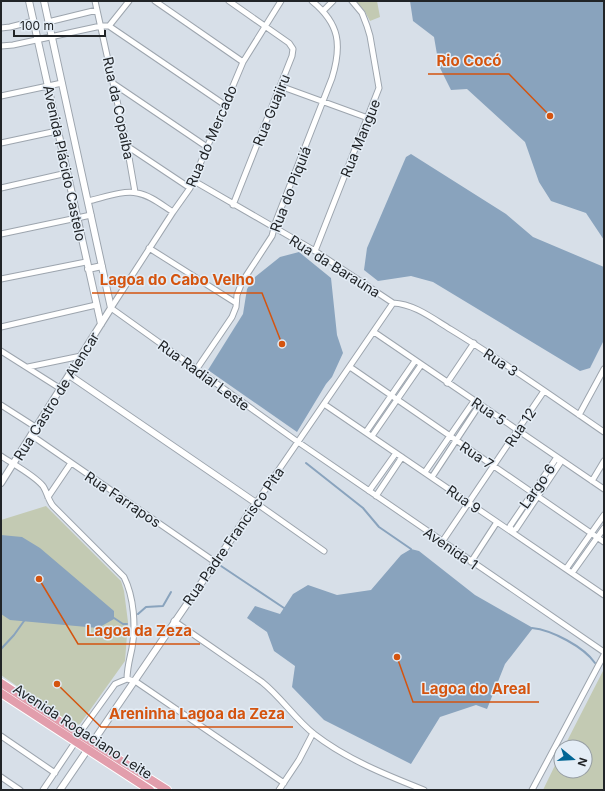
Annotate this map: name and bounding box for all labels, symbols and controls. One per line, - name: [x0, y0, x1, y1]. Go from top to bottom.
- scale bar: [14, 12, 105, 38]
- text: 100 m: [20, 18, 54, 33]
- callout: Rio Cocó: [428, 47, 509, 74]
- text: Rio Cocó: [437, 51, 502, 70]
- street label: Rua da Copaíba: [100, 55, 138, 161]
- street label: Rua Guajiru: [249, 72, 293, 148]
- street label: Rua do Mercado: [182, 83, 240, 189]
- street label: Avenida Plácido Castelo: [40, 84, 90, 242]
- street label: Rua Mangue: [337, 96, 383, 180]
- street label: Rua do Piquiá: [266, 144, 314, 234]
- street label: Rua da Baraúna: [286, 231, 384, 301]
- callout: Lagoa do Cabo Velho: [92, 266, 262, 293]
- text: Lagoa do Cabo Velho: [100, 270, 254, 289]
- street label: Rua Castro de Alencar: [10, 329, 102, 463]
- street label: Rua Radial Leste: [155, 336, 253, 414]
- street label: Rua 3: [481, 344, 521, 380]
- street label: Rua 5: [469, 393, 509, 429]
- street label: Rua 12: [501, 404, 539, 450]
- street label: Rua 7: [457, 438, 497, 472]
- street label: Largo 6: [516, 460, 558, 512]
- street label: Rua Padre Francisco Pita: [179, 464, 287, 608]
- street label: Rua Farrapos: [82, 467, 164, 531]
- street label: Rua 9: [444, 481, 484, 517]
- street label: Avenida 1: [421, 523, 481, 573]
- callout: Lagoa da Zeza: [78, 617, 200, 644]
- text: Lagoa da Zeza: [86, 621, 192, 640]
- callout: Lagoa do Areal: [413, 675, 539, 702]
- text: Lagoa do Areal: [421, 679, 531, 698]
- street label: Avenida Rogaciano Leite: [10, 680, 156, 782]
- callout: Areninha Lagoa da Zeza: [101, 700, 293, 727]
- text: Areninha Lagoa da Zeza: [109, 704, 285, 723]
- north arrow: [553, 739, 593, 779]
- text: N: [575, 756, 590, 768]

